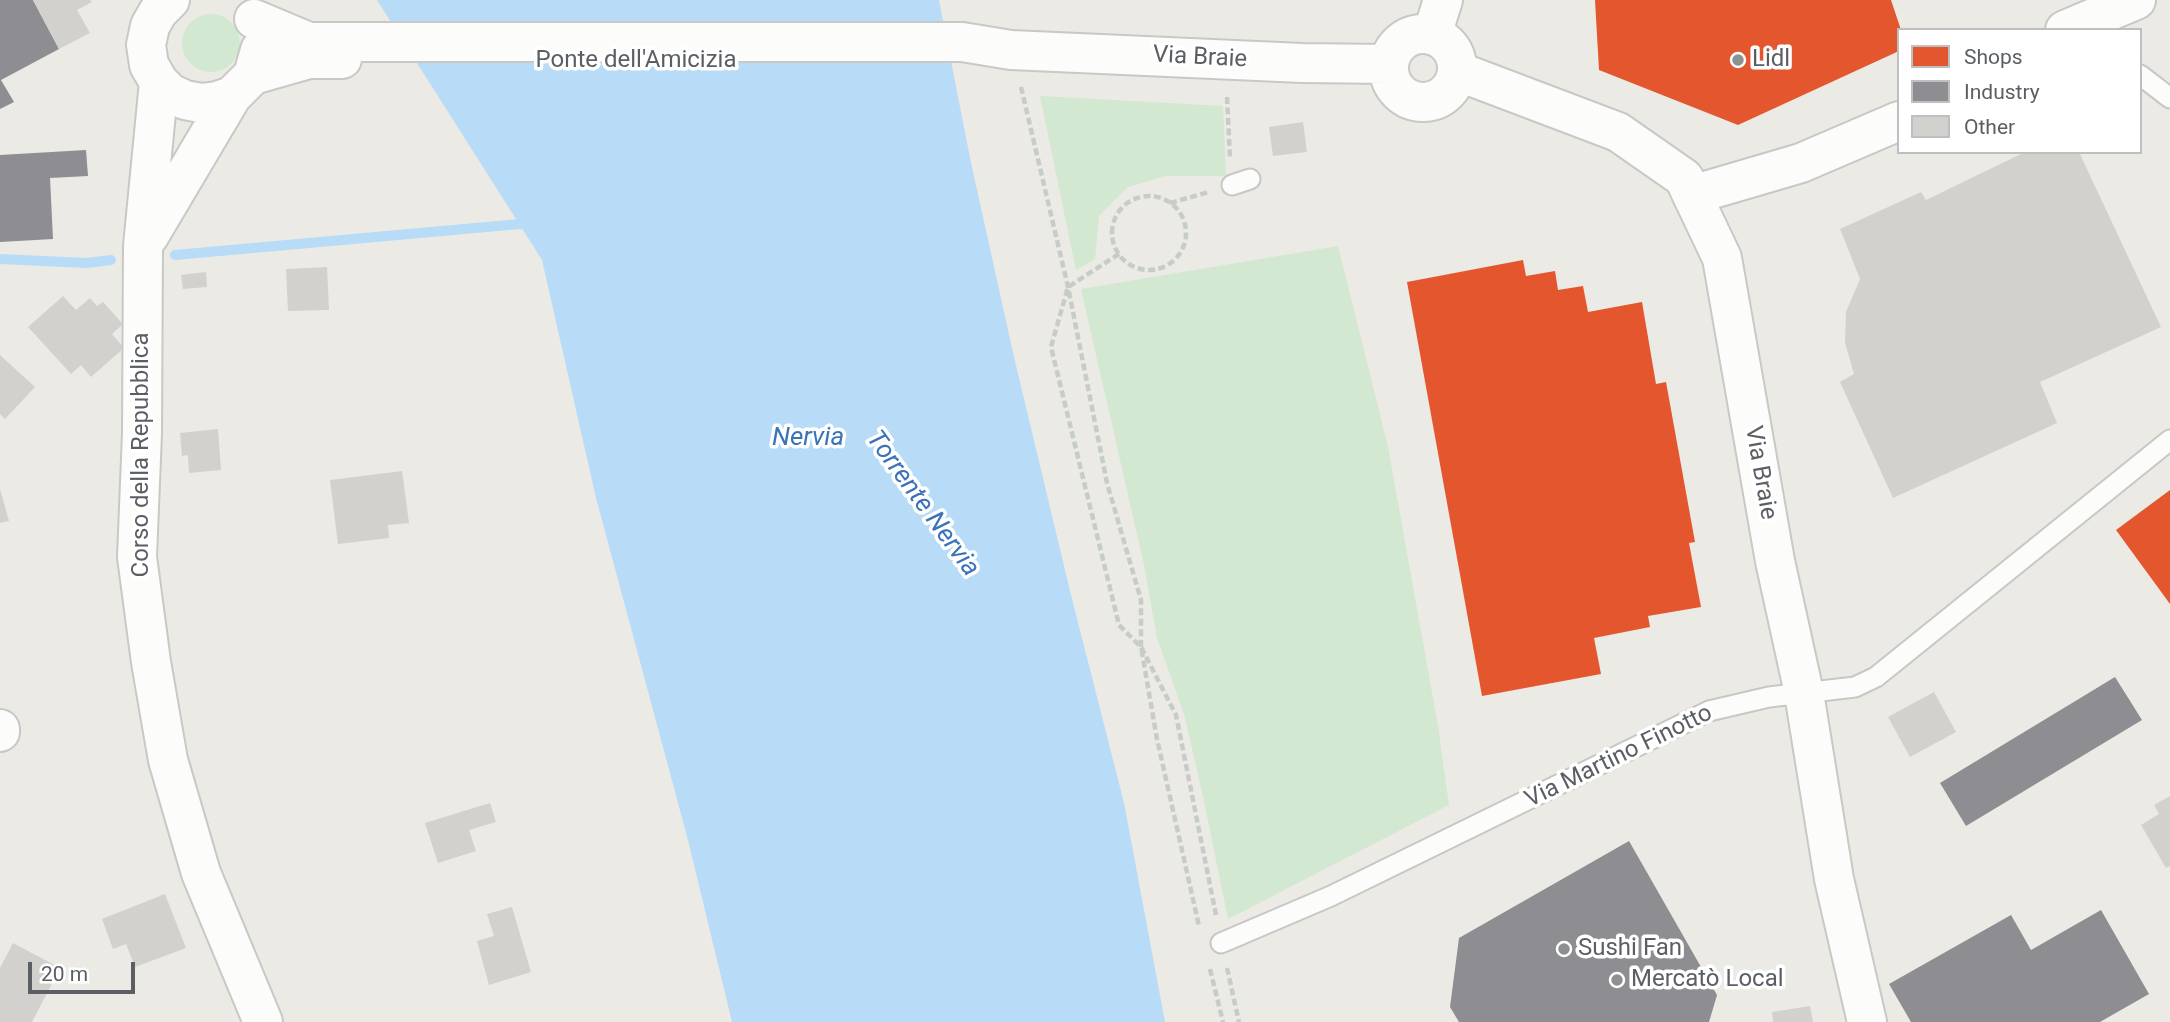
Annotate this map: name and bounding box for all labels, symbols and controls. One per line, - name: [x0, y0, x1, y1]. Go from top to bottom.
- legend: [1897, 28, 2142, 154]
- street label: Via Braie: [1152, 41, 1248, 75]
- text: Shops: [1964, 45, 2023, 69]
- place label: Lidl: [1752, 46, 1790, 74]
- street label: Ponte dell'Amicizia: [536, 47, 736, 75]
- marker: Lidl: [1730, 52, 1746, 68]
- text: Industry: [1964, 80, 2040, 104]
- text: Other: [1964, 115, 2015, 139]
- street label: Corso della Repubblica: [128, 333, 156, 577]
- water label: Nervia: [772, 422, 844, 454]
- street label: Via Braie: [1738, 424, 1782, 522]
- water label: Torrente Nervia: [859, 425, 985, 583]
- street label: Via Martino Finotto: [1521, 699, 1717, 815]
- place label: Sushi Fan: [1578, 935, 1682, 963]
- marker: Sushi Fan: [1556, 941, 1572, 957]
- scale bar: [32, 948, 138, 992]
- text: 20 m: [41, 962, 88, 986]
- place label: Mercatò Local: [1631, 966, 1784, 994]
- marker: Mercatò Local: [1609, 972, 1625, 988]

